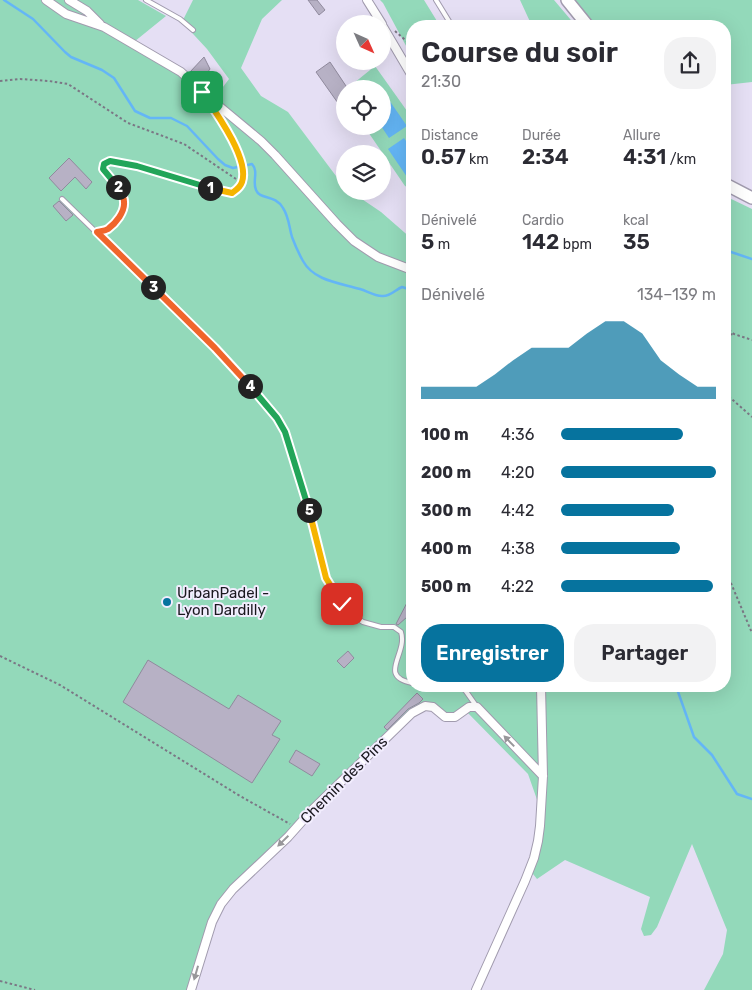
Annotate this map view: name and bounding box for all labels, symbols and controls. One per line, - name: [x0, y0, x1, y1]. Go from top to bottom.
- north arrow: [336, 15, 391, 70]
- map controls: [336, 15, 391, 200]
- text: Course du soir: [421, 36, 618, 69]
- button: share: [664, 37, 716, 89]
- pin: [181, 71, 223, 113]
- text: 21:30: [421, 72, 461, 91]
- icon: arrive: [188, 78, 216, 106]
- button: locate: [336, 80, 391, 135]
- text: Distance: [421, 127, 478, 144]
- text: Durée: [522, 127, 561, 144]
- text: Allure: [623, 127, 661, 144]
- text: 0.57: [421, 144, 466, 169]
- text: 2:34: [522, 144, 569, 169]
- text: 4:31: [623, 144, 666, 169]
- button: layers: [336, 145, 391, 200]
- text: km: [466, 151, 489, 168]
- text: /km: [666, 151, 696, 168]
- pin: 2: [106, 174, 130, 200]
- pin: 1: [198, 176, 222, 200]
- text: 2: [114, 179, 123, 196]
- text: 1: [207, 180, 214, 197]
- text: Dénivelé: [421, 212, 477, 229]
- text: Cardio: [522, 212, 564, 229]
- text: kcal: [623, 212, 649, 229]
- text: 5: [421, 229, 434, 254]
- text: 142: [522, 229, 559, 254]
- text: 35: [623, 229, 650, 254]
- text: m: [434, 236, 450, 253]
- text: bpm: [559, 236, 592, 253]
- pin: 3: [140, 274, 166, 300]
- text: 3: [149, 279, 158, 296]
- text: Dénivelé: [421, 285, 485, 304]
- text: 134–139 m: [637, 285, 716, 304]
- pin: 4: [238, 374, 262, 398]
- text: 4: [246, 378, 255, 395]
- text: 100 m: [421, 425, 469, 444]
- text: 4:36: [501, 425, 534, 444]
- text: 200 m: [421, 463, 471, 482]
- text: 4:20: [501, 463, 535, 482]
- pin: 5: [296, 498, 322, 522]
- text: 300 m: [421, 501, 471, 520]
- text: 4:42: [501, 501, 534, 520]
- text: 5: [305, 502, 314, 519]
- text: 400 m: [421, 539, 472, 558]
- text: 4:38: [501, 539, 535, 558]
- text: 500 m: [421, 577, 471, 596]
- text: 4:22: [501, 577, 534, 596]
- pin: [321, 583, 363, 625]
- place label: UrbanPadel - Lyon Dardilly: [177, 584, 269, 619]
- icon: check: [328, 590, 356, 618]
- marker: UrbanPadel - Lyon Dardilly: [161, 596, 173, 608]
- button: Enregistrer: [421, 624, 564, 682]
- button: Partager: [574, 624, 716, 682]
- street label: Chemin des Pins: [297, 732, 392, 827]
- one-way arrow: [503, 735, 515, 747]
- one-way arrow: [278, 835, 290, 847]
- one-way arrow: [192, 965, 200, 980]

